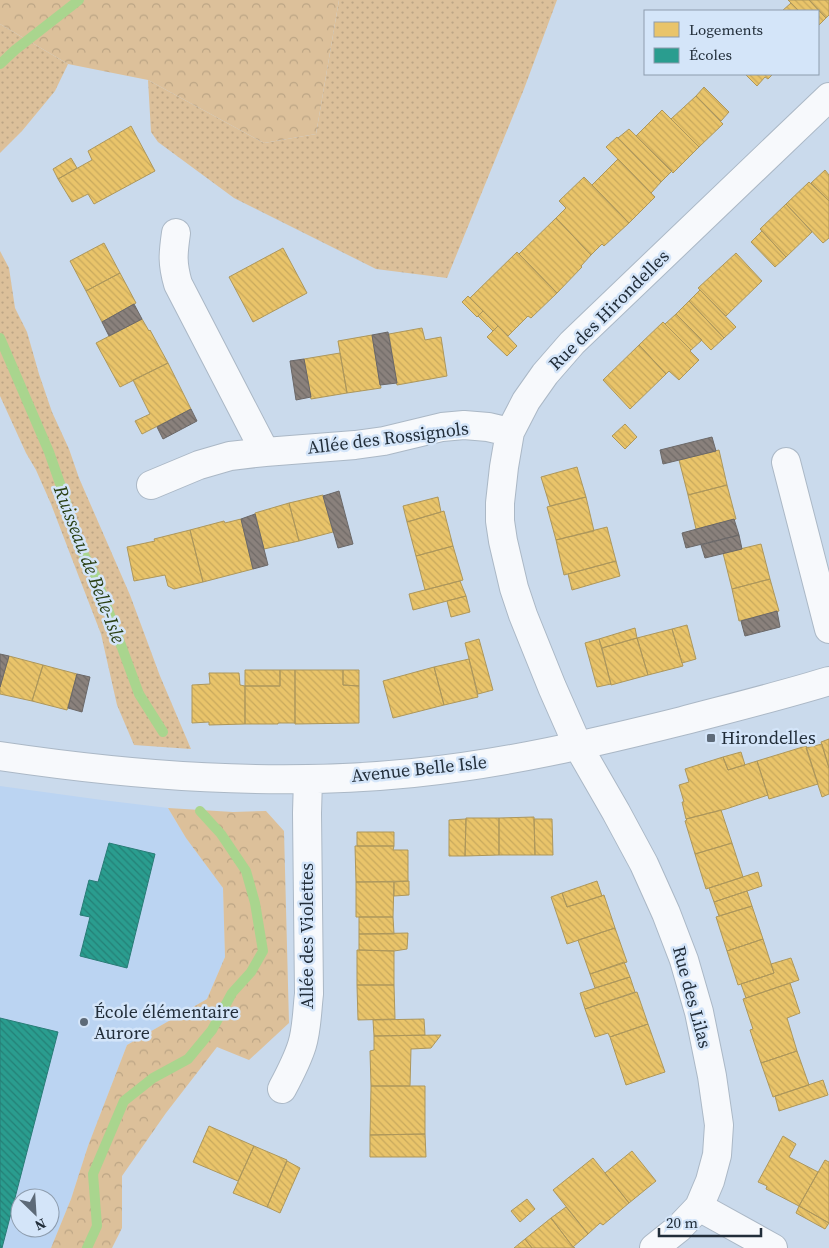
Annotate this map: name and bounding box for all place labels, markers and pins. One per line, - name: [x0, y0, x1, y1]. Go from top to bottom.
- place label: Hirondelles: [721, 725, 816, 750]
- marker: Hirondelles: [705, 732, 717, 744]
- place label: École élémentaire Aurore: [94, 999, 239, 1045]
- marker: École élémentaire Aurore: [78, 1016, 90, 1028]

